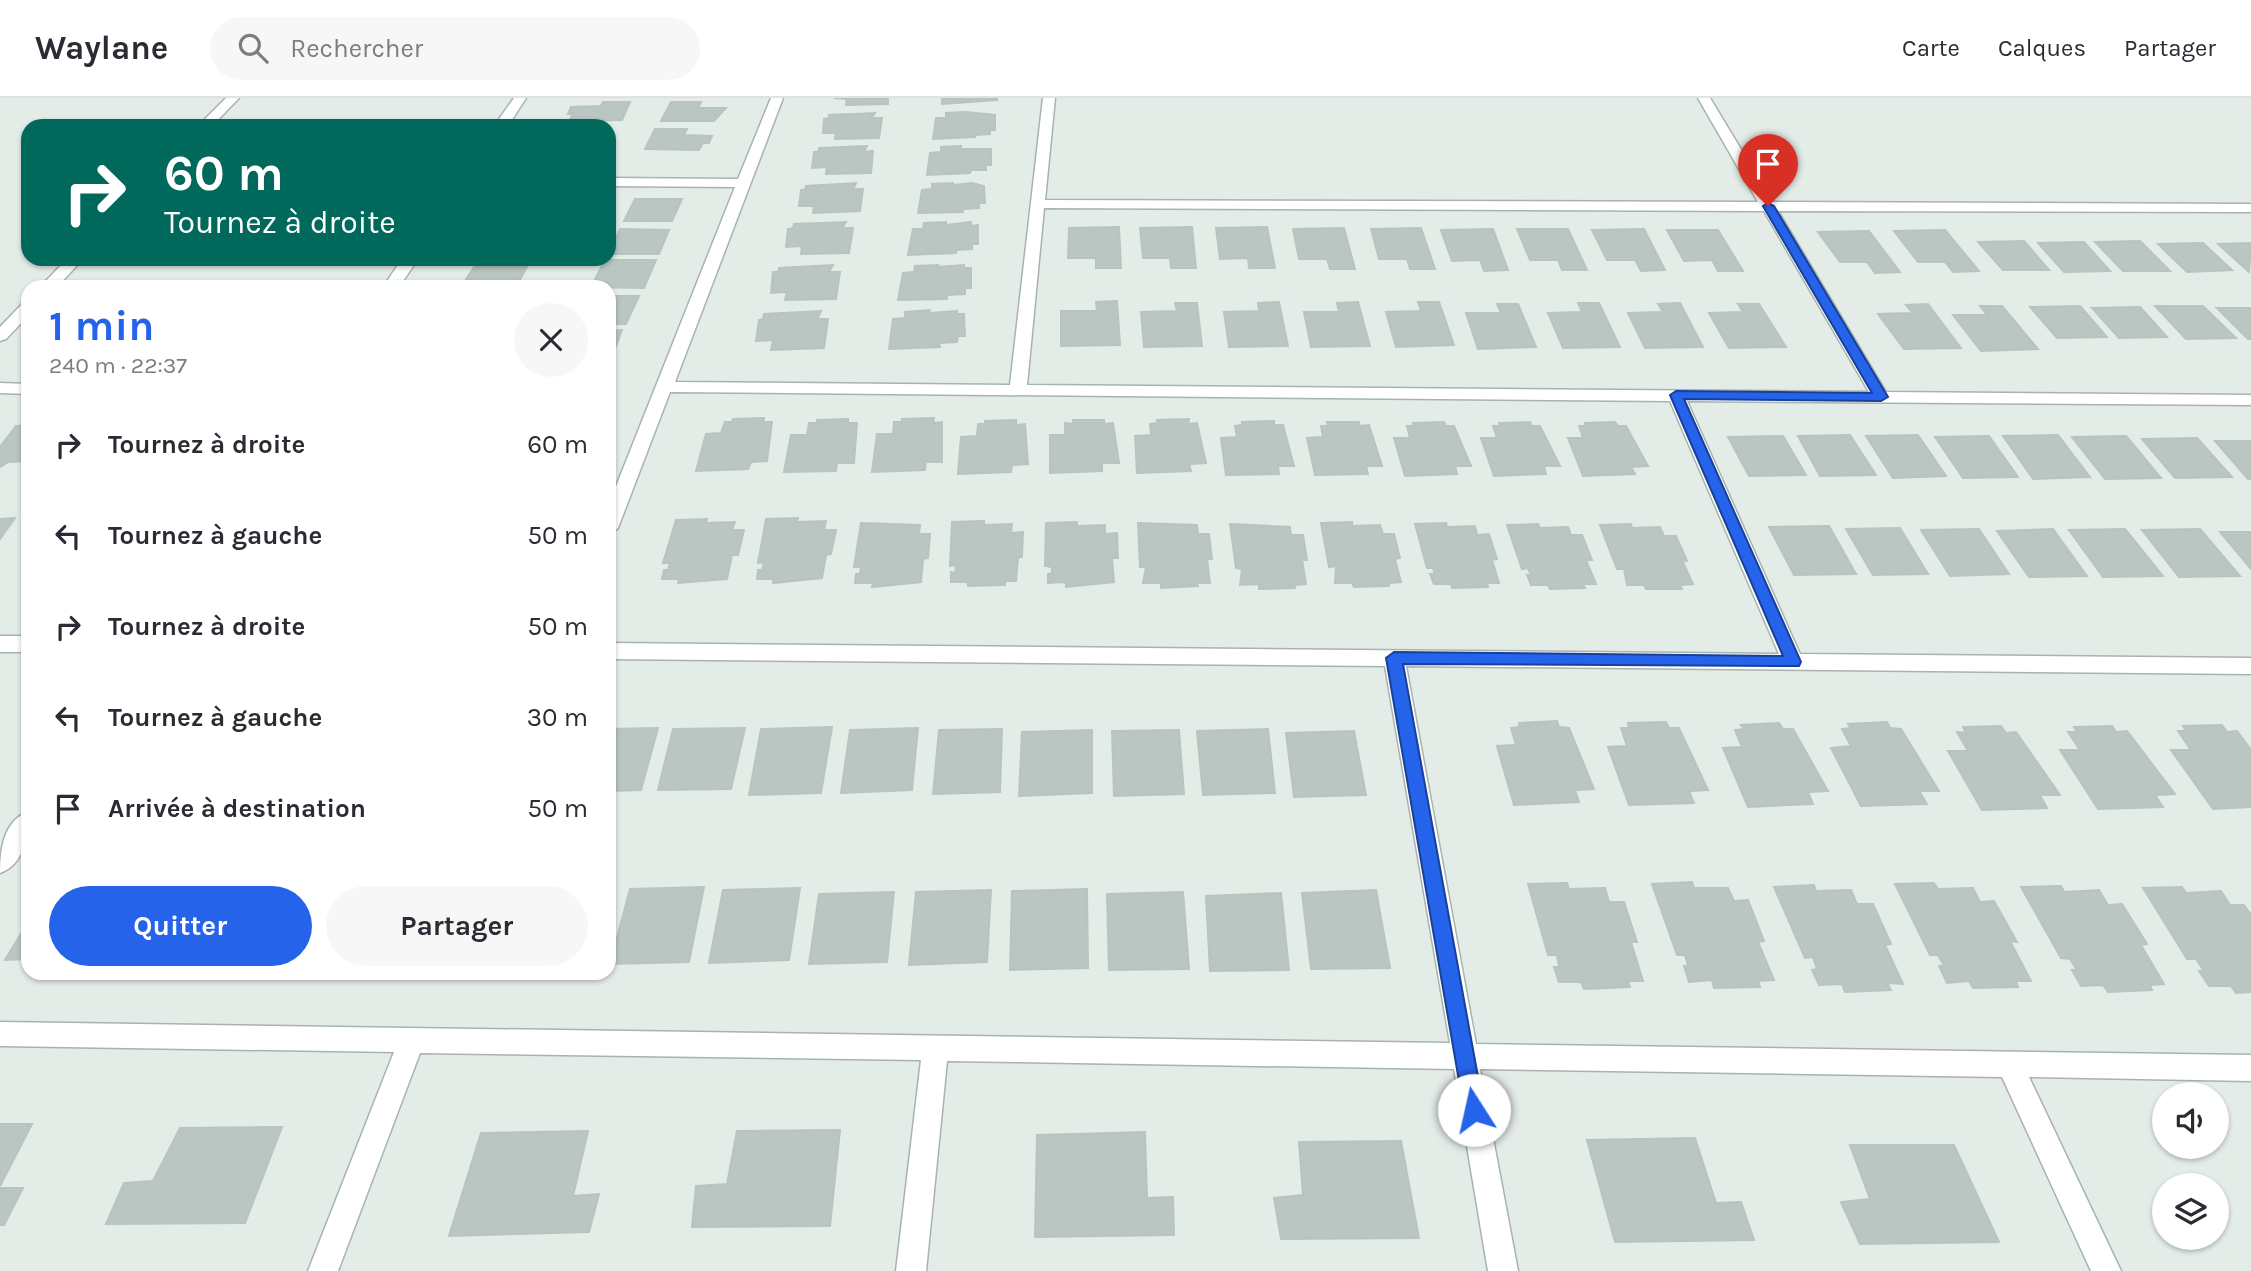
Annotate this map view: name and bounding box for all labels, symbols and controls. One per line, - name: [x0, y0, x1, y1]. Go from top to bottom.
- search box: [210, 17, 700, 80]
- text: Waylane: [35, 29, 168, 67]
- icon: search: [234, 29, 272, 67]
- text: Rechercher: [290, 33, 423, 64]
- text: Carte: [1902, 34, 1960, 62]
- text: Calques: [1998, 34, 2086, 62]
- text: Partager: [2124, 34, 2216, 62]
- pin: [1738, 134, 1798, 206]
- text: 60 m: [164, 145, 284, 202]
- icon: arrive: [1749, 145, 1787, 183]
- icon: right: [49, 147, 140, 238]
- text: Tournez à droite: [164, 204, 396, 241]
- text: 1 min: [49, 301, 154, 351]
- button: close: [514, 303, 588, 377]
- text: 240 m · 22:37: [49, 352, 187, 379]
- icon: right: [49, 426, 87, 464]
- text: Tournez à droite: [108, 429, 305, 460]
- text: 60 m: [527, 429, 588, 460]
- icon: left: [49, 517, 87, 555]
- text: Tournez à gauche: [108, 520, 322, 551]
- text: 50 m: [527, 520, 588, 551]
- icon: right: [49, 608, 87, 646]
- text: Tournez à droite: [108, 611, 305, 642]
- text: 50 m: [527, 611, 588, 642]
- icon: left: [49, 699, 87, 737]
- text: Tournez à gauche: [108, 702, 322, 733]
- text: 30 m: [527, 702, 588, 733]
- icon: arrive: [49, 790, 87, 828]
- text: Arrivée à destination: [108, 793, 366, 824]
- text: 50 m: [527, 793, 588, 824]
- button: Quitter: [49, 886, 312, 966]
- button: Partager: [326, 886, 588, 966]
- position arrow: [1437, 1073, 1511, 1147]
- map controls: [2152, 1082, 2229, 1250]
- button: sound: [2152, 1082, 2229, 1159]
- button: layers: [2152, 1173, 2229, 1250]

